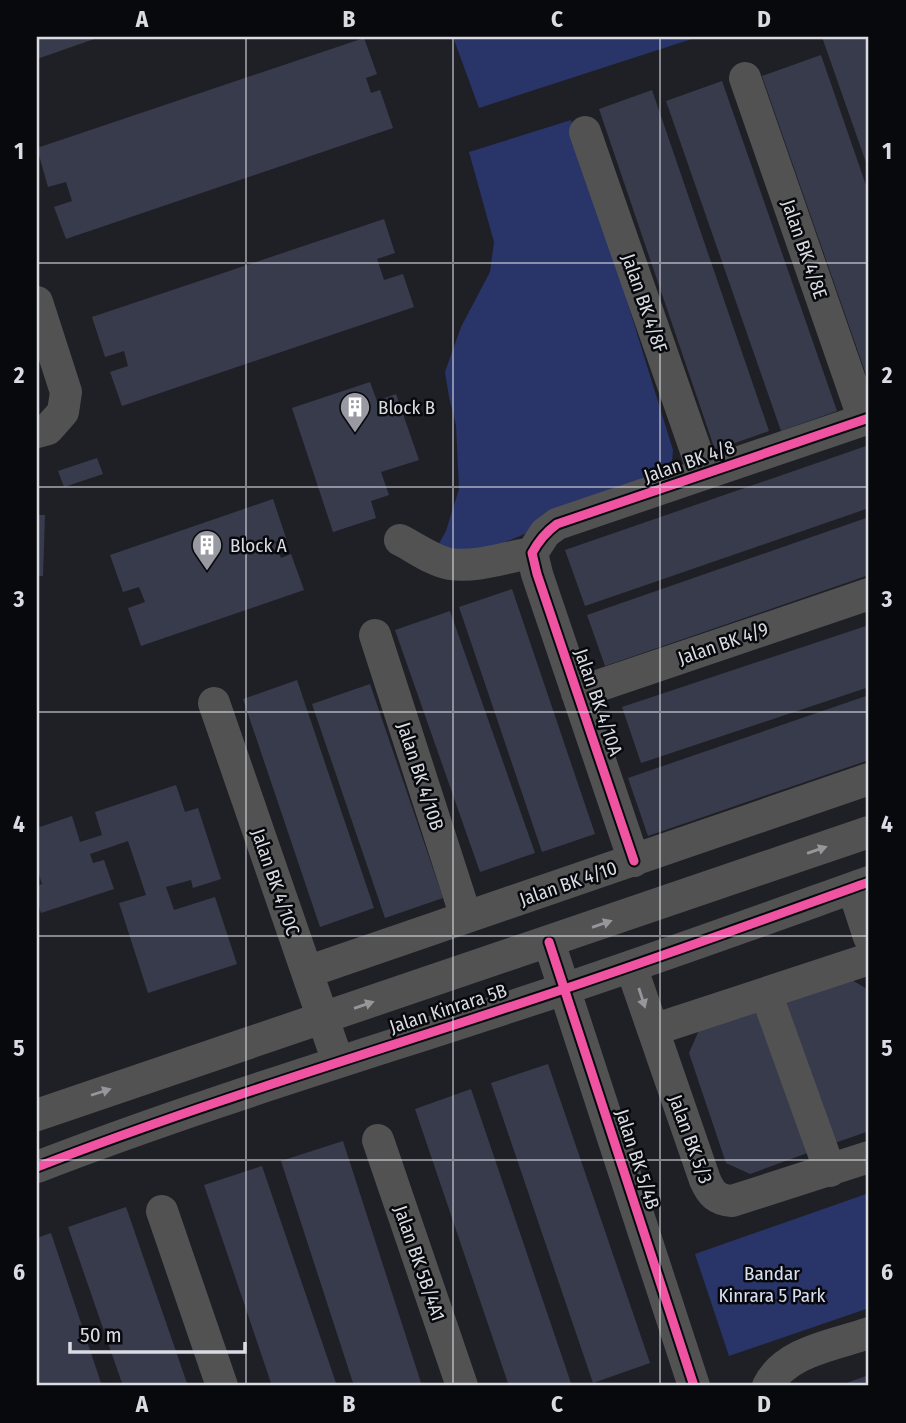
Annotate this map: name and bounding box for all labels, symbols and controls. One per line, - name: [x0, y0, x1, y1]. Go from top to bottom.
- text: A: [135, 5, 149, 33]
- text: B: [343, 5, 356, 33]
- text: C: [551, 5, 563, 33]
- text: D: [757, 5, 771, 33]
- text: 1: [14, 137, 24, 165]
- text: 1: [882, 137, 892, 165]
- street label: Jalan BK 4/8E: [777, 196, 832, 302]
- street label: Jalan BK 4/8F: [617, 251, 672, 356]
- text: 2: [13, 361, 25, 389]
- text: 2: [881, 361, 893, 389]
- building icon: Block B: [338, 390, 372, 434]
- place label: Block B: [378, 396, 435, 419]
- street label: Jalan BK 4/8: [641, 435, 738, 488]
- building icon: Block A: [190, 528, 224, 572]
- place label: Block A: [230, 534, 287, 557]
- text: 3: [13, 585, 25, 613]
- text: 3: [881, 585, 893, 613]
- street label: Jalan BK 4/9: [675, 617, 771, 670]
- street label: Jalan BK 4/10A: [569, 646, 628, 759]
- street label: Jalan BK 4/10B: [392, 719, 449, 833]
- text: 4: [13, 810, 25, 838]
- text: 4: [881, 810, 893, 838]
- street label: Jalan BK 4/10C: [247, 826, 305, 939]
- one-way arrow: [807, 844, 828, 855]
- street label: Jalan BK 4/10: [516, 856, 620, 911]
- one-way arrow: [592, 918, 613, 929]
- street label: Jalan Kinrara 5B: [387, 979, 510, 1038]
- one-way arrow: [637, 987, 648, 1008]
- one-way arrow: [353, 999, 374, 1010]
- text: 5: [13, 1034, 25, 1062]
- text: 5: [881, 1034, 893, 1062]
- one-way arrow: [91, 1086, 112, 1097]
- street label: Jalan BK 5/3: [664, 1091, 717, 1187]
- street label: Jalan BK 5/4B: [611, 1106, 665, 1212]
- street label: Jalan BK 5B/4A1: [389, 1202, 450, 1324]
- text: 6: [13, 1258, 25, 1286]
- text: 6: [881, 1258, 893, 1286]
- park label: Bandar Kinrara 5 Park: [719, 1262, 826, 1307]
- scale bar: [70, 1311, 245, 1355]
- text: 50 m: [80, 1322, 122, 1348]
- text: A: [135, 1390, 149, 1418]
- text: B: [343, 1390, 356, 1418]
- text: C: [551, 1390, 563, 1418]
- text: D: [757, 1390, 771, 1418]

